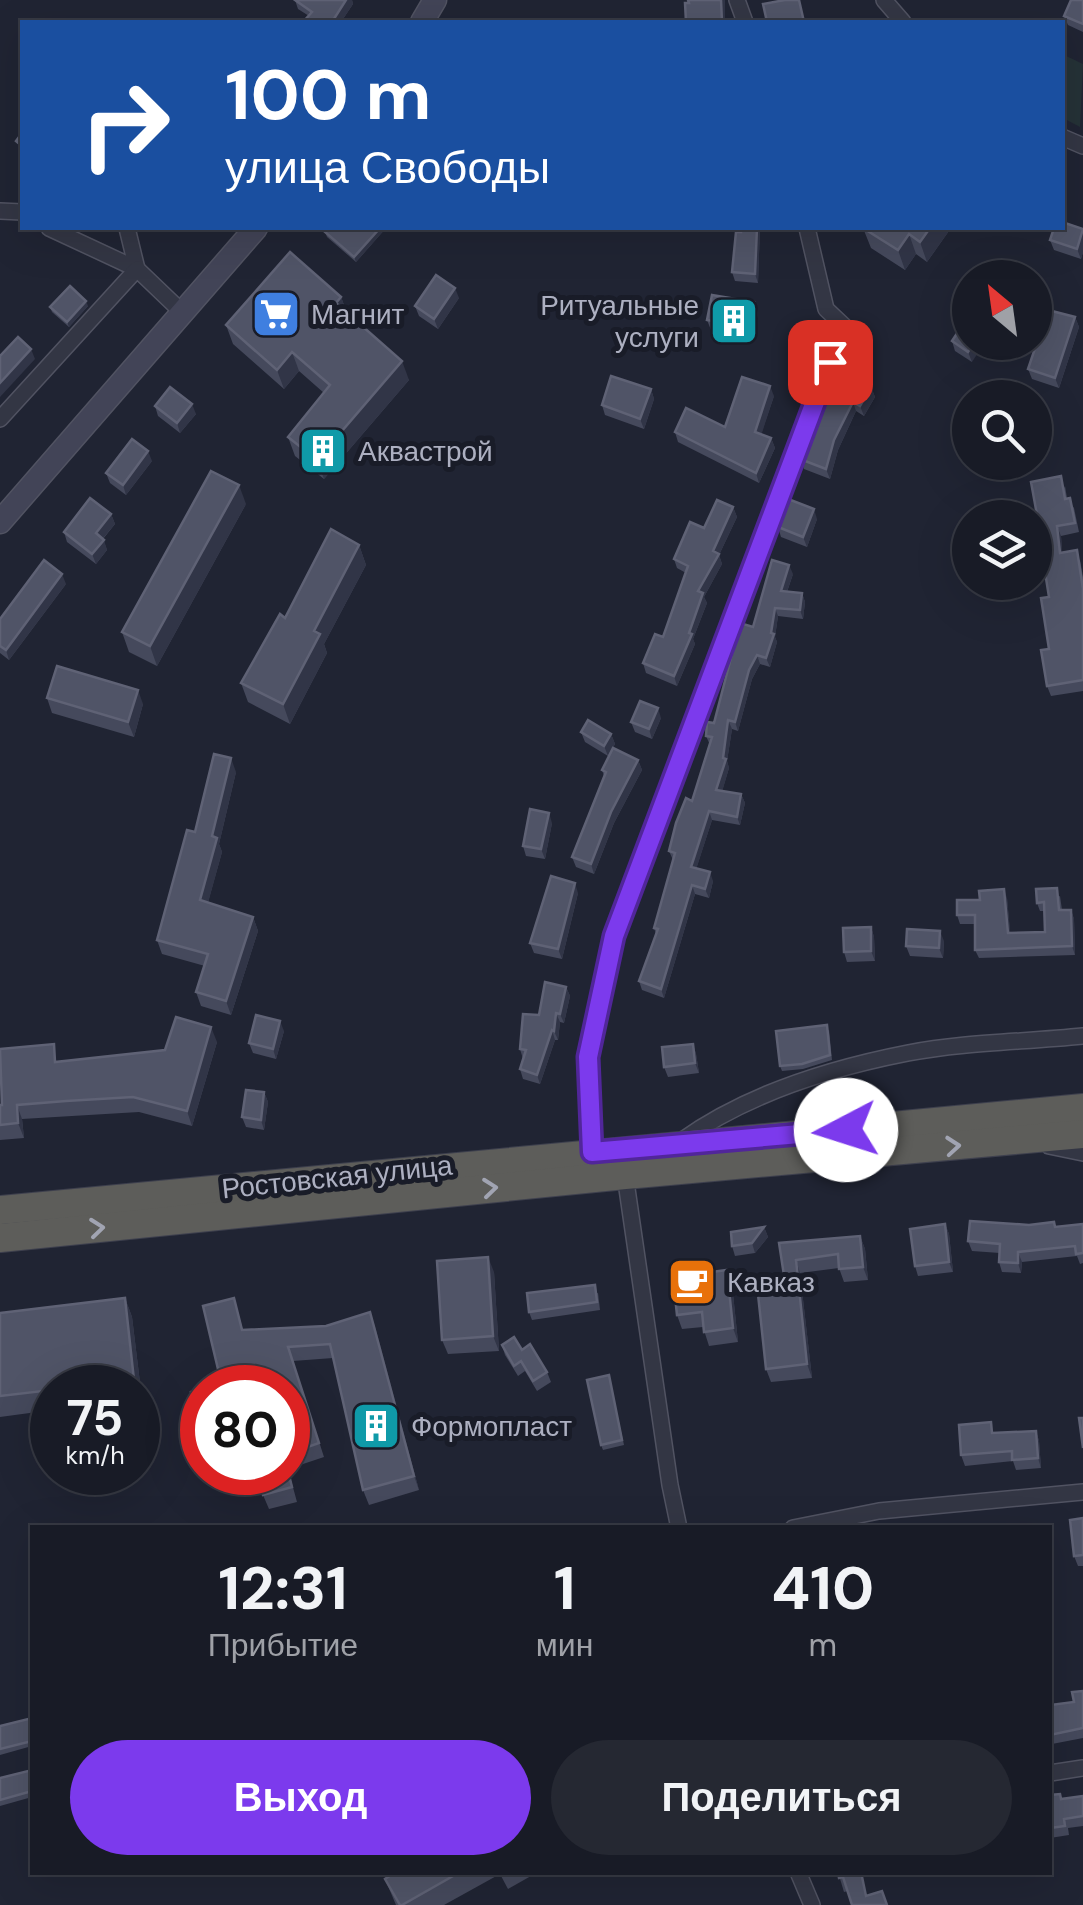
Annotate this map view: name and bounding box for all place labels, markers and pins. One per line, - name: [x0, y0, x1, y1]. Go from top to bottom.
- place label: Ритуальные услуги: [540, 287, 699, 356]
- supermarket icon: Магнит: [250, 288, 302, 340]
- building icon: Ритуальные услуги: [708, 295, 760, 347]
- place label: Магнит: [311, 296, 405, 333]
- pin: [788, 320, 873, 405]
- building icon: Аквастрой: [297, 425, 349, 477]
- place label: Аквастрой: [358, 433, 493, 470]
- cafe icon: Кавказ: [666, 1256, 718, 1308]
- place label: Кавказ: [727, 1264, 815, 1301]
- building icon: Формопласт: [350, 1400, 402, 1452]
- place label: Формопласт: [411, 1408, 572, 1445]

